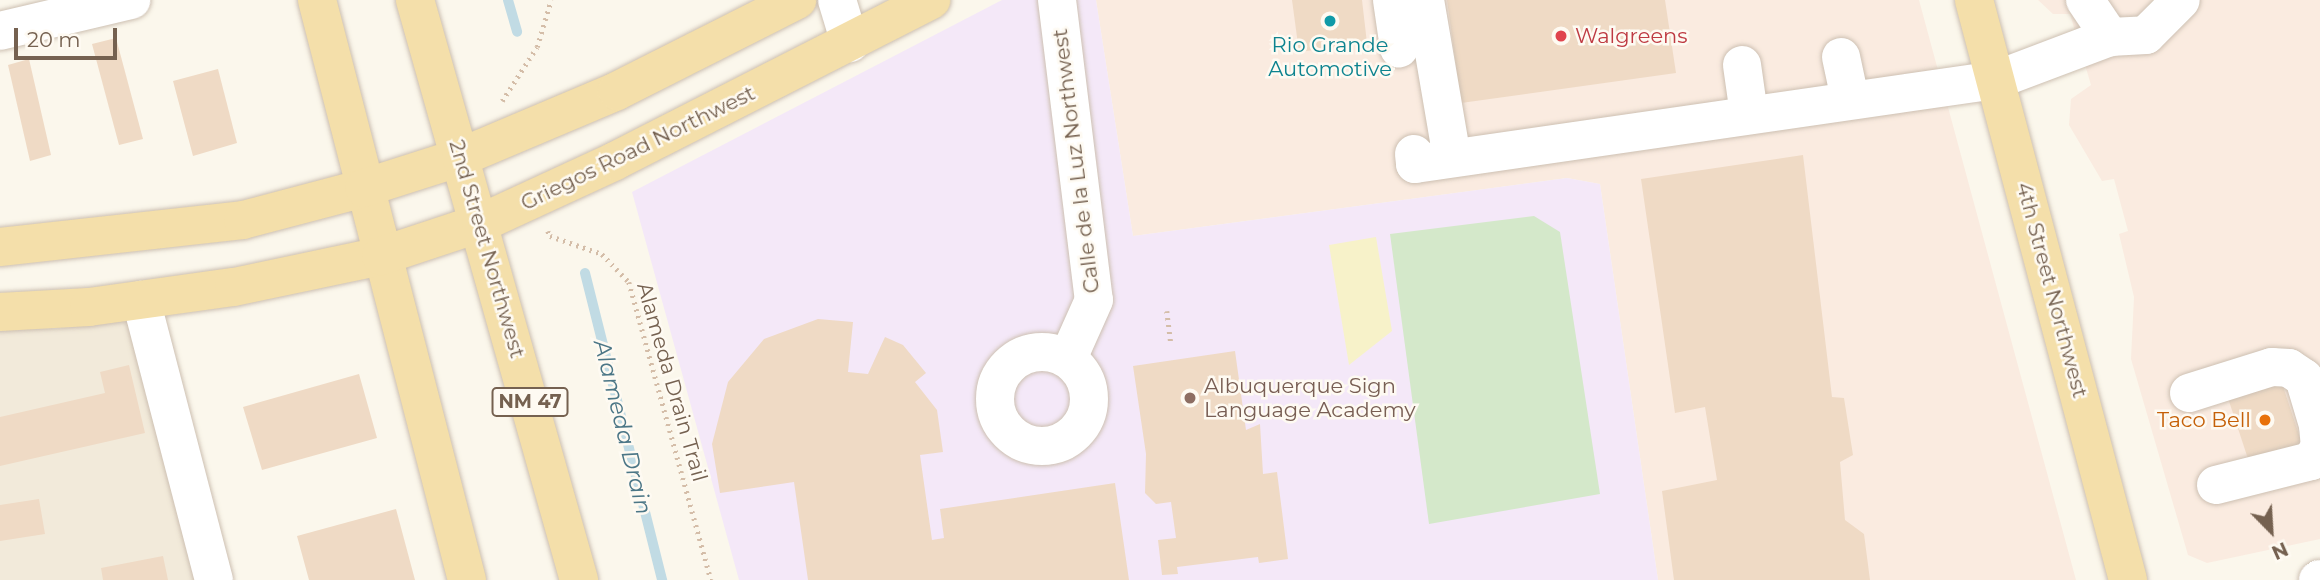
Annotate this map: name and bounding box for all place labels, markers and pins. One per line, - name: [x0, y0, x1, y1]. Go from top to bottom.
- marker: Rio Grande Automotive: [1322, 13, 1338, 29]
- place label: Walgreens: [1575, 23, 1688, 49]
- marker: Walgreens: [1553, 28, 1569, 44]
- place label: Rio Grande Automotive: [1268, 32, 1392, 82]
- place label: Albuquerque Sign Language Academy: [1204, 373, 1416, 423]
- marker: Albuquerque Sign Language Academy: [1182, 390, 1198, 406]
- place label: Taco Bell: [2157, 407, 2251, 433]
- marker: Taco Bell: [2257, 412, 2273, 428]

